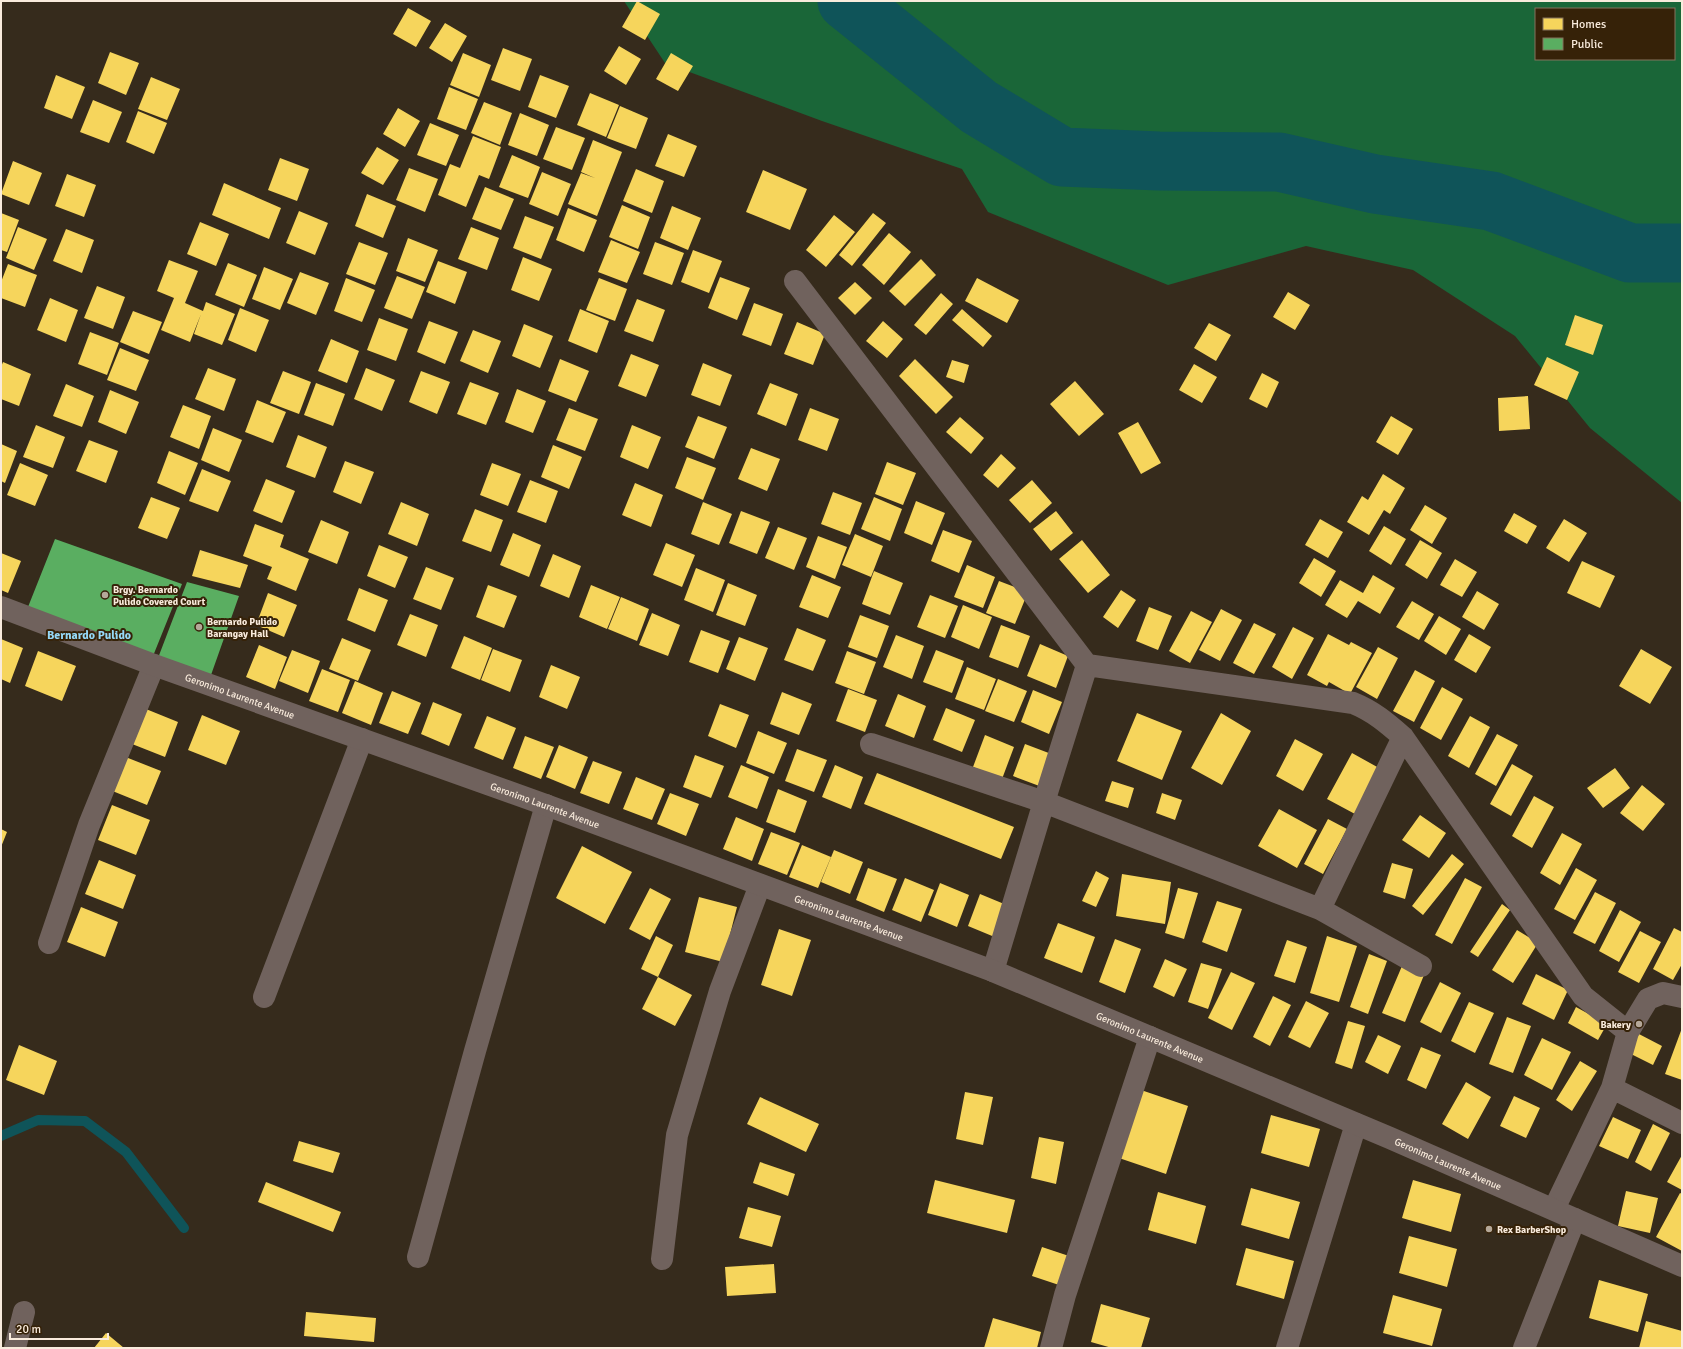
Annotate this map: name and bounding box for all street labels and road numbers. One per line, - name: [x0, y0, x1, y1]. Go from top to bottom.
- street label: Geronimo Laurente Avenue: [183, 672, 296, 722]
- street label: Geronimo Laurente Avenue: [488, 781, 601, 831]
- street label: Geronimo Laurente Avenue: [792, 893, 905, 944]
- street label: Geronimo Laurente Avenue: [1094, 1010, 1205, 1066]
- street label: Geronimo Laurente Avenue: [1393, 1136, 1503, 1193]

